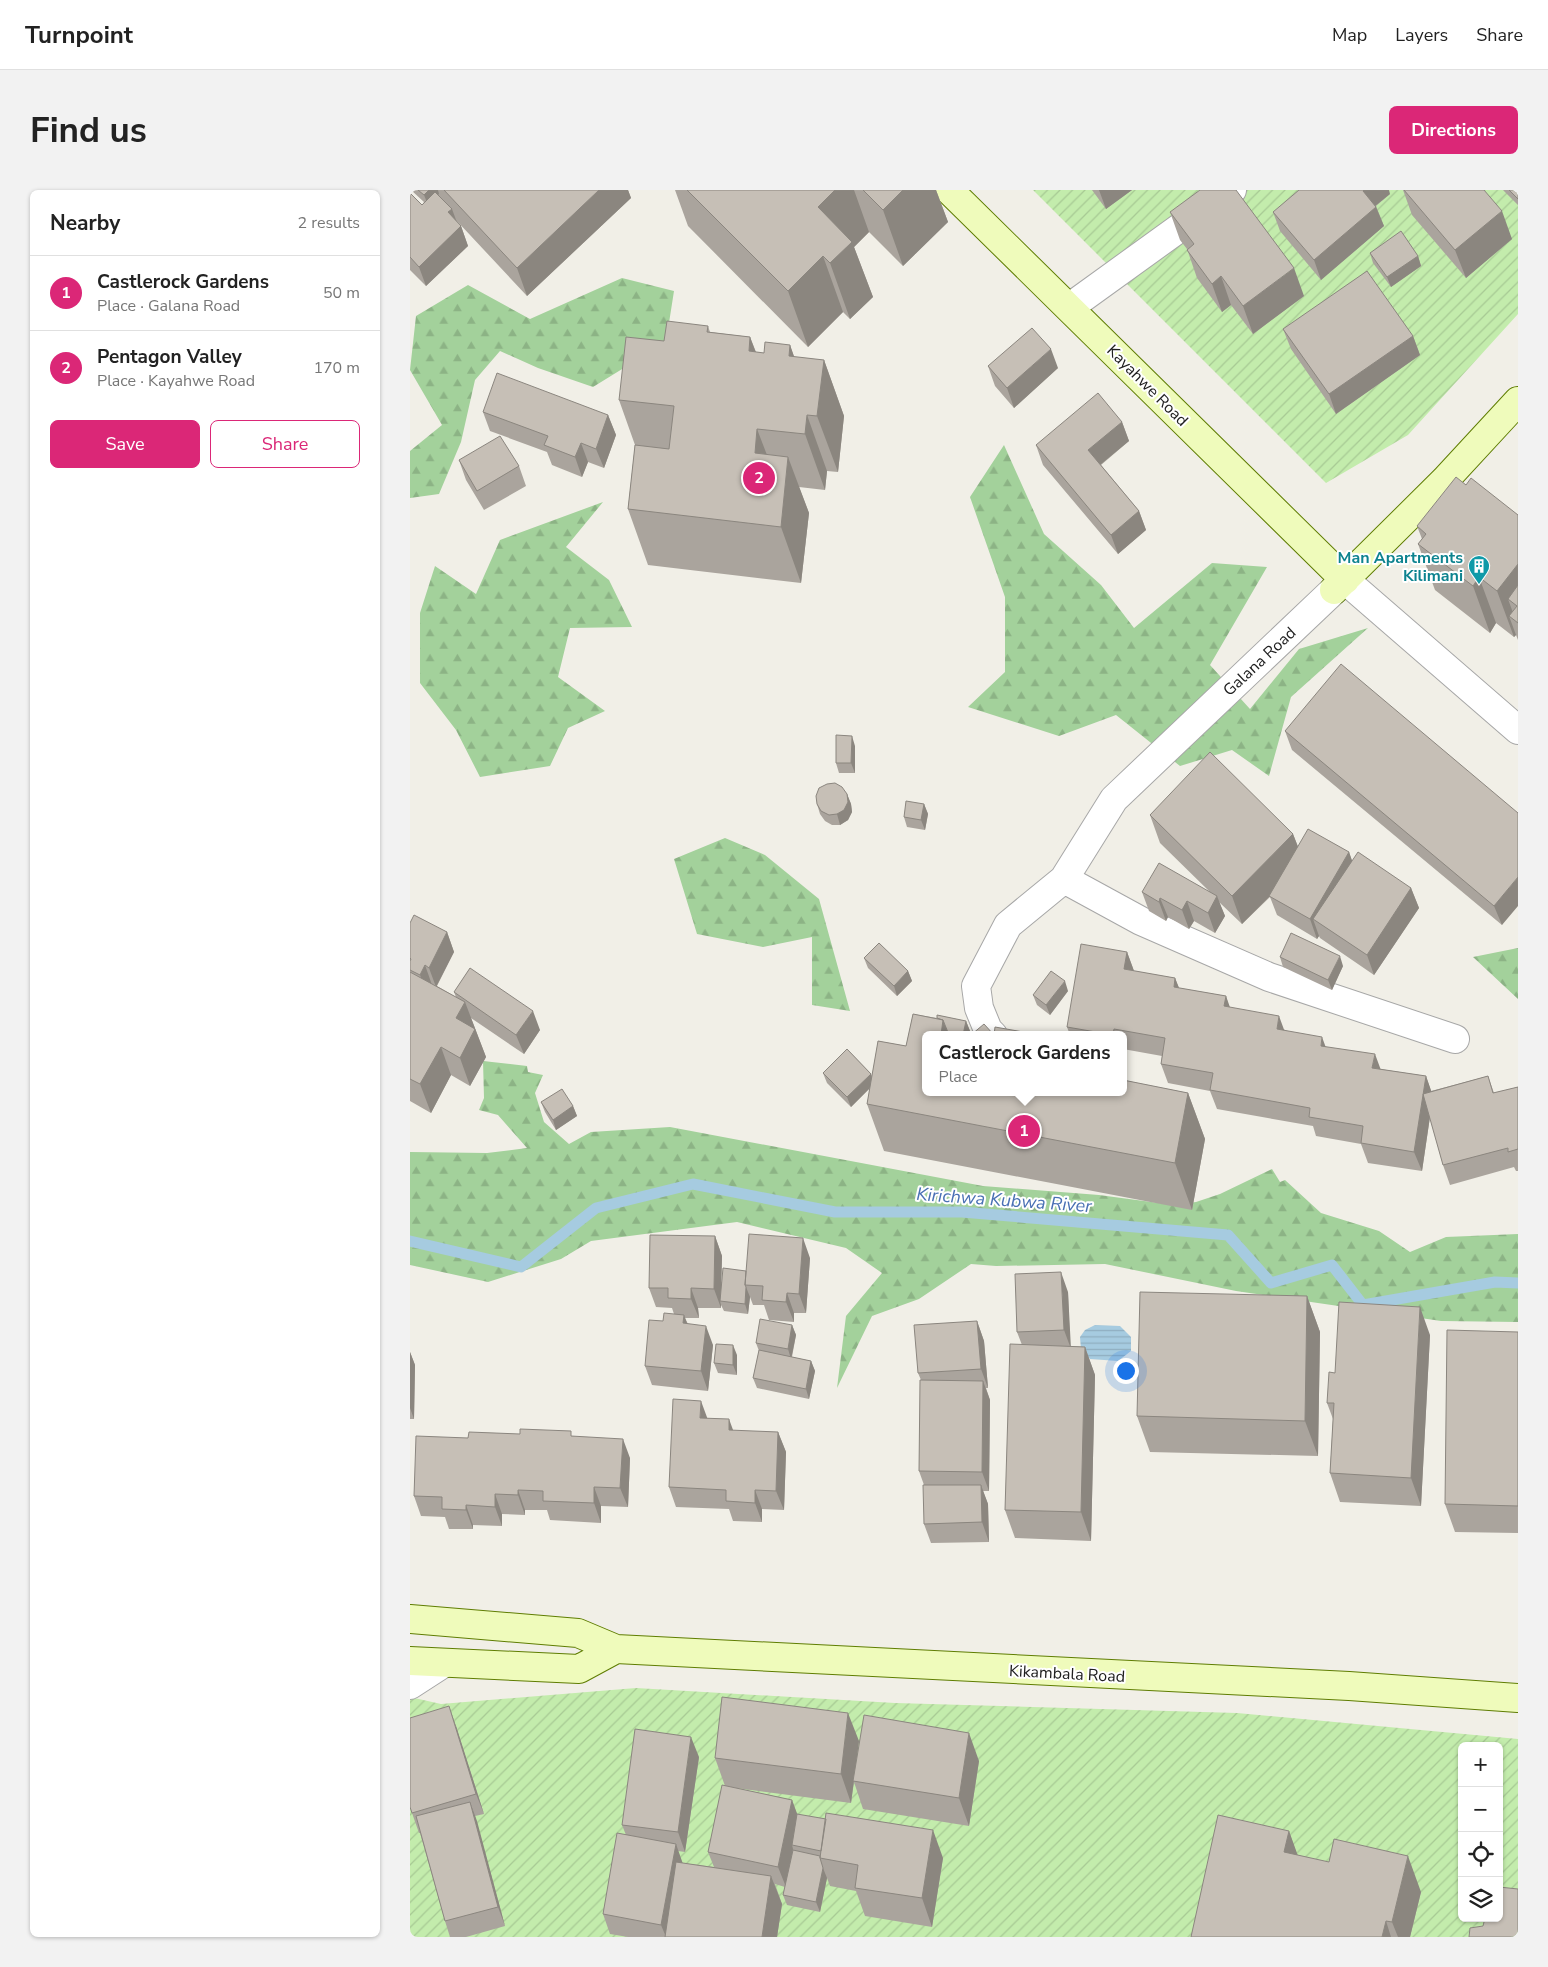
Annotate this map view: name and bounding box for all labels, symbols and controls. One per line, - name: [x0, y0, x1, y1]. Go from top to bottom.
- text: Turnpoint: [25, 19, 133, 51]
- text: Map: [1332, 23, 1367, 47]
- text: Layers: [1395, 23, 1448, 47]
- text: Share: [1476, 23, 1523, 47]
- button: Directions: [1389, 106, 1518, 154]
- text: Find us: [30, 107, 147, 154]
- text: Nearby: [50, 209, 120, 237]
- text: 2 results: [298, 212, 360, 234]
- text: Castlerock Gardens: [97, 269, 269, 295]
- text: 1: [61, 282, 71, 304]
- text: 50 m: [323, 282, 360, 304]
- text: Place · Galana Road: [97, 295, 240, 317]
- street label: Kayahwe Road: [1102, 340, 1193, 431]
- text: Pentagon Valley: [97, 344, 242, 370]
- text: 2: [61, 357, 71, 379]
- text: 170 m: [313, 357, 360, 379]
- text: Place · Kayahwe Road: [97, 370, 255, 392]
- button: Save: [50, 420, 200, 468]
- button: Share: [210, 420, 360, 468]
- pin: 2: [743, 459, 775, 497]
- place label: Man Apartments Kilimani: [1338, 547, 1463, 587]
- building icon: Man Apartments Kilimani: [1467, 554, 1491, 585]
- street label: Galana Road: [1218, 622, 1301, 701]
- popup: [922, 1031, 1127, 1096]
- text: Castlerock Gardens: [939, 1040, 1110, 1066]
- text: Place: [939, 1066, 978, 1088]
- pin: 1: [1008, 1112, 1040, 1150]
- water label: Kirichwa Kubwa River: [916, 1182, 1093, 1218]
- your location: [1113, 1358, 1139, 1384]
- street label: Kikambala Road: [1008, 1660, 1126, 1688]
- map controls: [1458, 1742, 1503, 1922]
- button: +: [1458, 1742, 1503, 1787]
- button: −: [1458, 1787, 1503, 1832]
- button: locate: [1458, 1832, 1503, 1877]
- button: layers: [1458, 1877, 1503, 1922]

